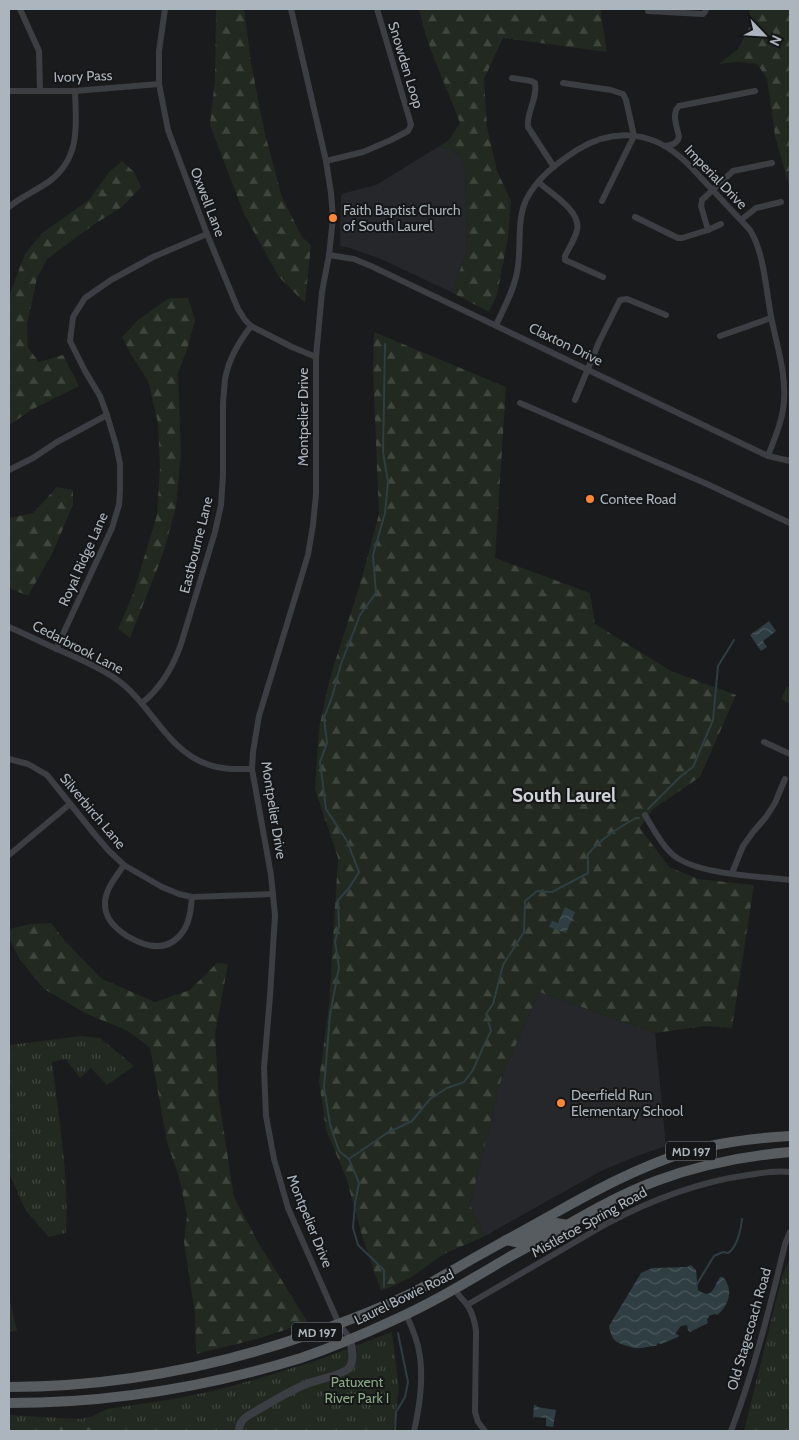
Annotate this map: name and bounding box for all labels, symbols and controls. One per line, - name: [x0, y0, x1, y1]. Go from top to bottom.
- north arrow: [739, 10, 789, 60]
- street label: Snowden Loop: [384, 20, 428, 111]
- text: N: [766, 32, 786, 49]
- street label: Ivory Pass: [53, 66, 113, 86]
- street label: Imperial Drive: [681, 141, 751, 213]
- street label: Oxwell Lane: [187, 165, 229, 239]
- place label: Faith Baptist Church of South Laurel: [343, 201, 461, 235]
- marker: Faith Baptist Church of South Laurel: [327, 212, 339, 224]
- street label: Claxton Drive: [526, 318, 606, 370]
- street label: Montpelier Drive: [294, 368, 312, 466]
- place label: Contee Road: [600, 490, 676, 508]
- marker: Contee Road: [584, 493, 596, 505]
- street label: Eastbourne Lane: [175, 495, 217, 595]
- street label: Royal Ridge Lane: [54, 509, 112, 609]
- street label: Cedarbrook Lane: [29, 616, 127, 678]
- street label: Montpelier Drive: [257, 760, 291, 860]
- street label: Silverbirch Lane: [56, 769, 130, 853]
- district label: South Laurel: [512, 784, 616, 807]
- place label: Deerfield Run Elementary School: [571, 1086, 684, 1120]
- marker: Deerfield Run Elementary School: [555, 1097, 567, 1109]
- road number: MD 197: [666, 1142, 716, 1160]
- street label: Montpelier Drive: [283, 1172, 337, 1270]
- street label: Mistletoe Spring Road: [528, 1183, 650, 1261]
- street label: Laurel Bowie Road: [351, 1265, 457, 1329]
- street label: Old Stagecoach Road: [723, 1266, 775, 1392]
- road number: MD 197: [292, 1322, 342, 1341]
- park label: Patuxent River Park I: [325, 1373, 389, 1407]

